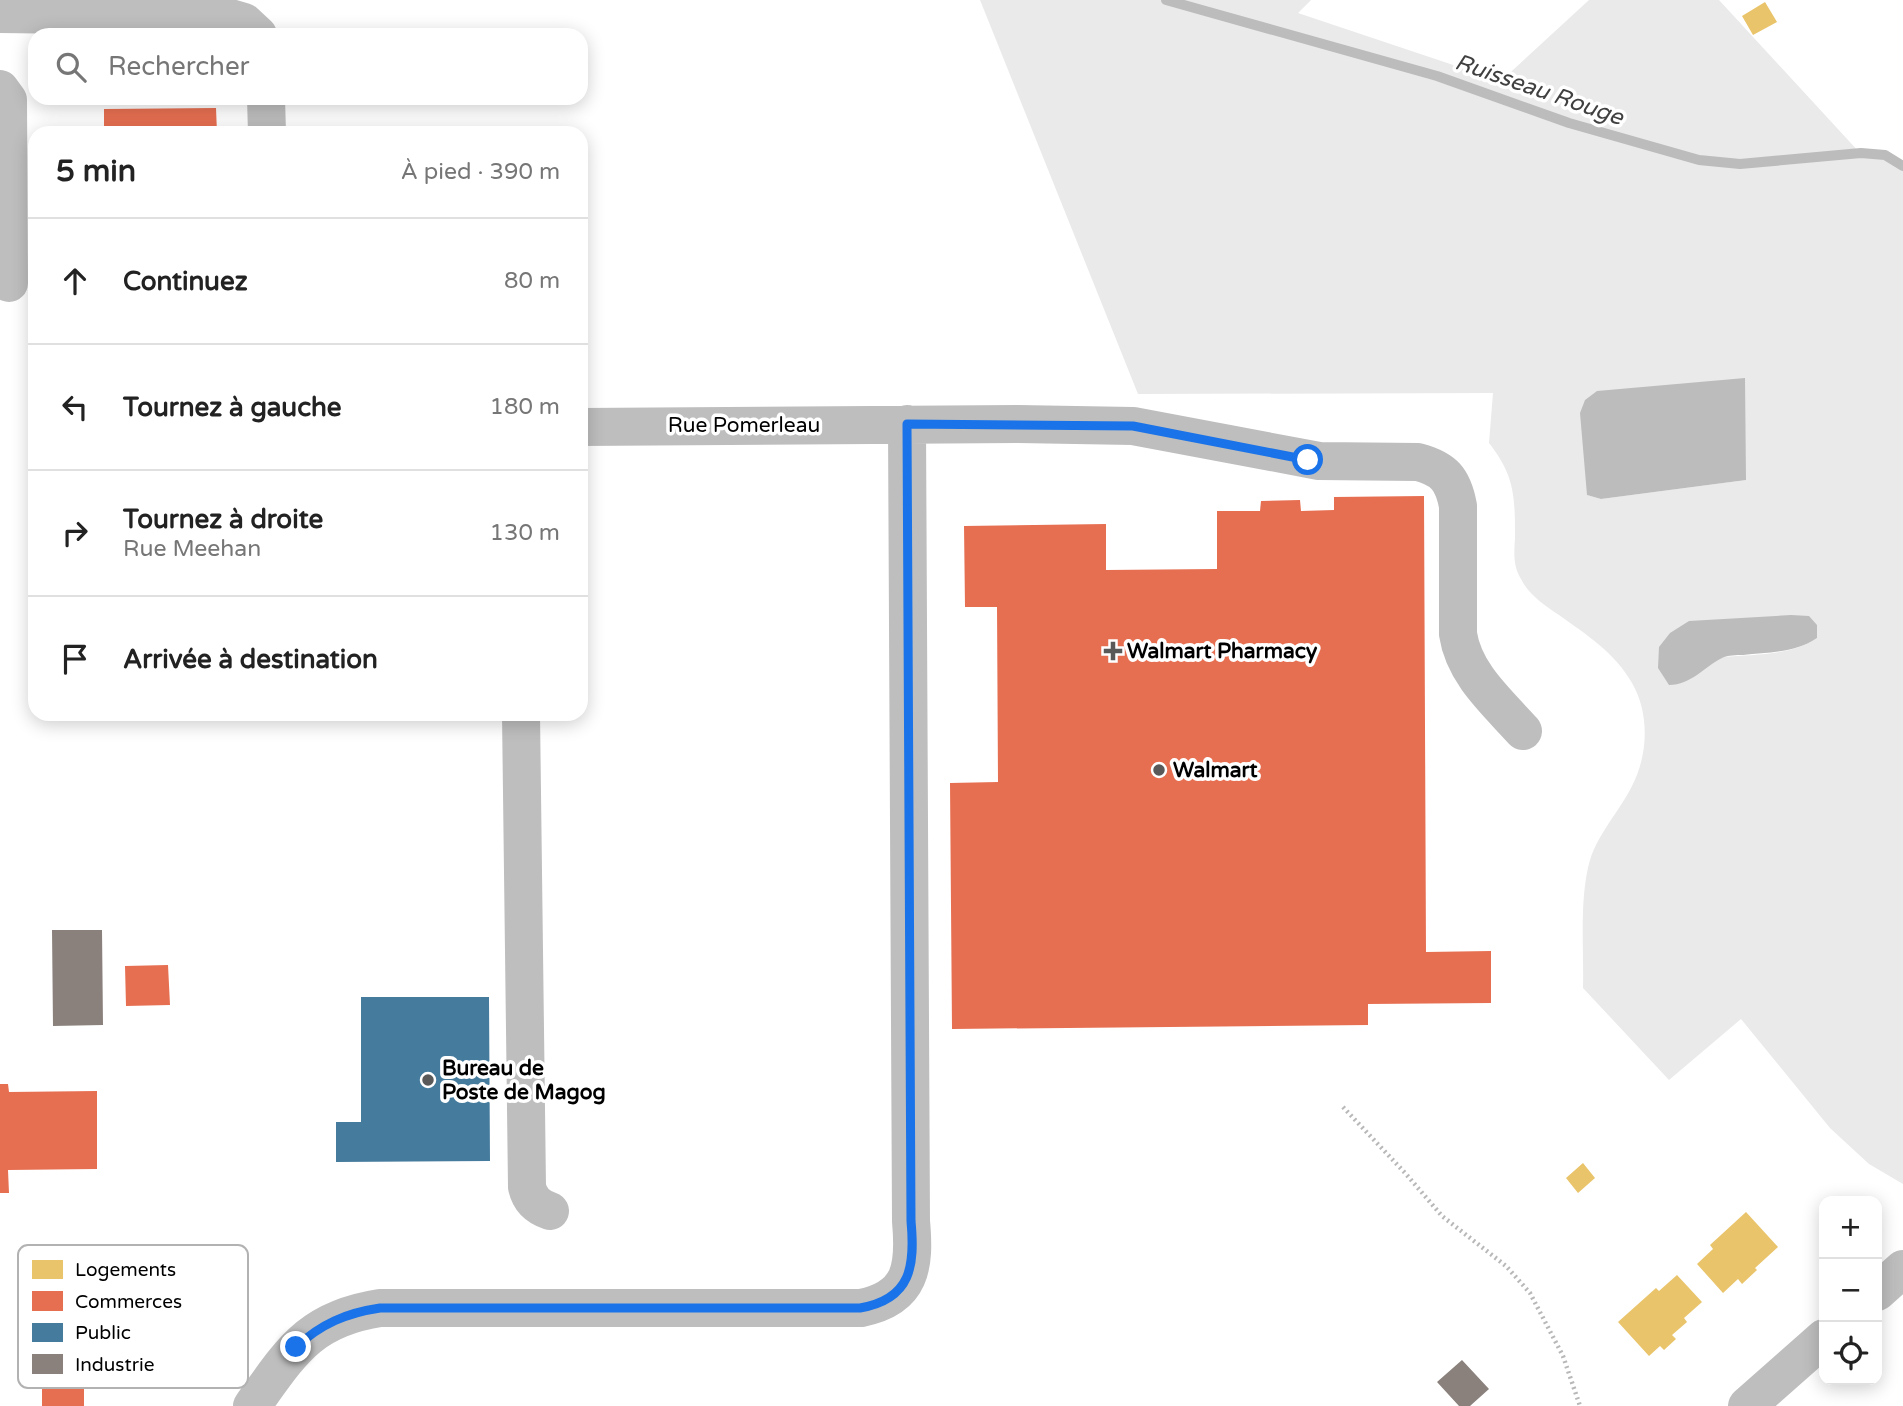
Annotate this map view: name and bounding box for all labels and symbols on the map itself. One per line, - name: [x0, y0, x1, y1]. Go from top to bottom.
- water label: Ruisseau Rouge: [1451, 48, 1629, 133]
- street label: Rue Pomerleau: [668, 413, 820, 438]
- route start: [1292, 444, 1323, 475]
- place label: Walmart Pharmacy: [1127, 639, 1318, 664]
- marker: Walmart Pharmacy: [1105, 643, 1121, 659]
- place label: Walmart: [1173, 758, 1258, 783]
- marker: Walmart: [1151, 762, 1167, 778]
- place label: Bureau de Poste de Magog: [442, 1056, 606, 1105]
- marker: Bureau de Poste de Magog: [420, 1072, 436, 1088]
- legend: [18, 1245, 248, 1388]
- text: Logements: [75, 1259, 176, 1281]
- text: Commerces: [75, 1291, 182, 1313]
- text: Public: [75, 1322, 131, 1344]
- route end: [280, 1331, 311, 1362]
- text: Industrie: [75, 1354, 154, 1376]

